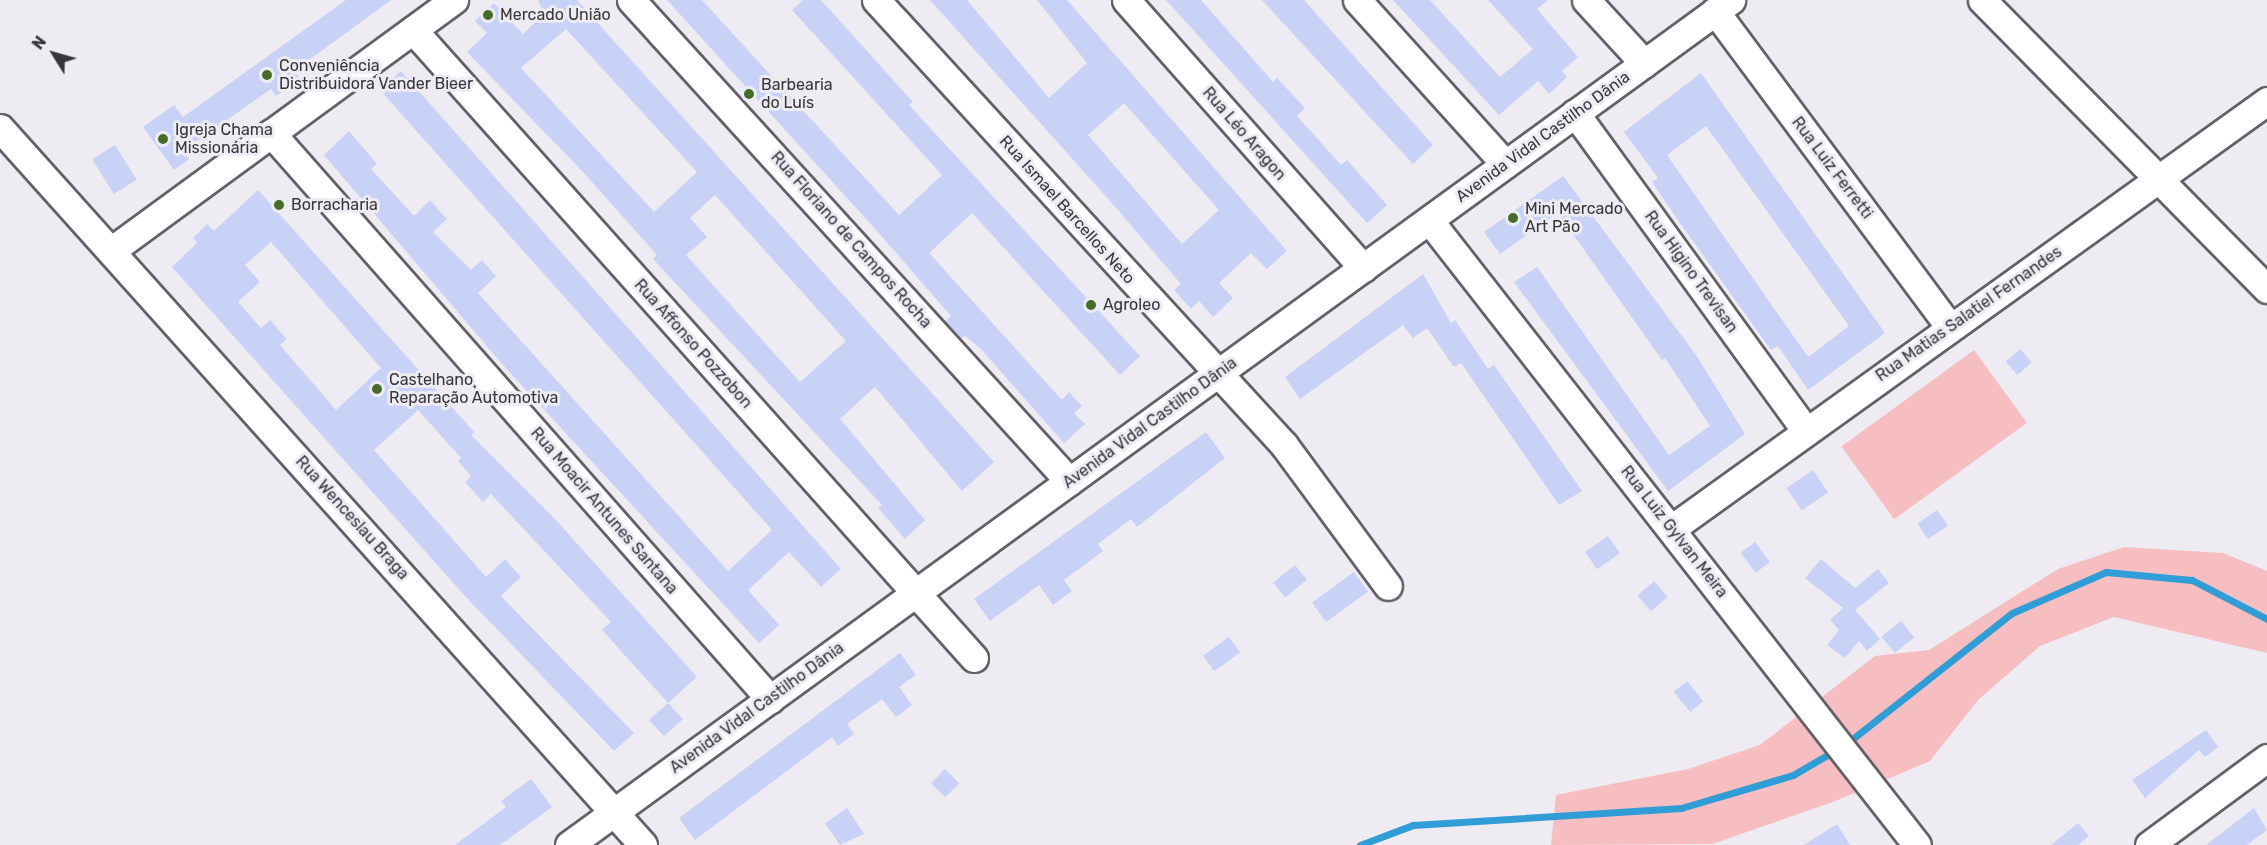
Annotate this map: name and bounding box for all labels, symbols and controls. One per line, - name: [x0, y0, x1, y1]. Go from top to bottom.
- place label: Mercado União: [500, 5, 611, 25]
- marker: Mercado União: [481, 8, 495, 22]
- north arrow: [24, 24, 84, 84]
- text: N: [28, 33, 50, 53]
- place label: Conveniência Distribuidora Vander Bieer: [279, 56, 474, 94]
- street label: Avenida Vidal Castilho Dânia: [1452, 67, 1634, 207]
- marker: Conveniência Distribuidora Vander Bieer: [260, 68, 274, 82]
- place label: Barbearia do Luís: [761, 75, 833, 113]
- street label: Rua Léo Aragon: [1198, 83, 1290, 185]
- marker: Barbearia do Luís: [742, 87, 756, 101]
- street label: Rua Luiz Ferretti: [1787, 113, 1877, 223]
- place label: Igreja Chama Missionária: [175, 120, 273, 158]
- marker: Igreja Chama Missionária: [156, 132, 170, 146]
- street label: Rua Ismael Barcellos Neto: [995, 132, 1139, 288]
- street label: Rua Floriano de Campos Rocha: [767, 148, 935, 332]
- place label: Borracharia: [291, 195, 378, 215]
- marker: Borracharia: [272, 198, 286, 212]
- place label: Mini Mercado Art Pão: [1525, 199, 1623, 237]
- street label: Rua Higino Trevisan: [1640, 207, 1742, 337]
- marker: Mini Mercado Art Pão: [1506, 211, 1520, 225]
- street label: Rua Matias Salatiel Fernandes: [1872, 242, 2066, 386]
- street label: Rua Affonso Pozzobon: [630, 275, 756, 413]
- place label: Agroleo: [1103, 295, 1160, 315]
- marker: Agroleo: [1084, 298, 1098, 312]
- street label: Avenida Vidal Castilho Dânia: [1059, 353, 1241, 493]
- place label: Castelhano Reparação Automotiva: [389, 370, 559, 408]
- marker: Castelhano Reparação Automotiva: [370, 382, 384, 396]
- street label: Rua Moacir Antunes Santana: [526, 423, 682, 599]
- street label: Rua Wenceslau Braga: [291, 452, 413, 584]
- street label: Rua Luiz Gylvan Meira: [1617, 462, 1731, 602]
- street label: Avenida Vidal Castilho Dânia: [666, 638, 848, 778]

